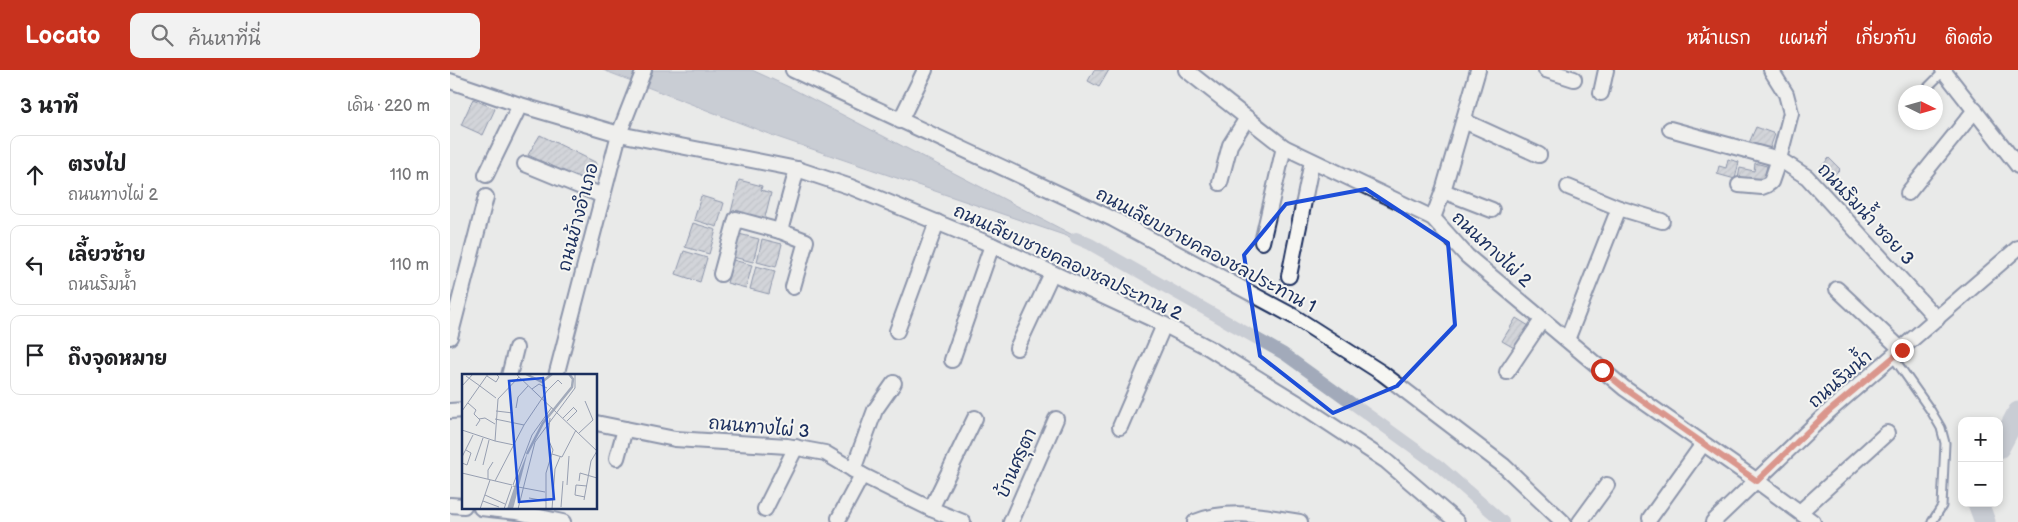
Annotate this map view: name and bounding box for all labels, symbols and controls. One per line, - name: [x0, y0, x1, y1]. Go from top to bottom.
- search box: [130, 13, 480, 58]
- text: Locato: [25, 21, 100, 50]
- icon: search: [148, 21, 176, 49]
- text: ค้นหาที่นี่: [188, 28, 261, 51]
- text: หน้าแรก: [1687, 28, 1751, 49]
- text: แผนที่: [1779, 28, 1827, 49]
- text: เกี่ยวกับ: [1855, 28, 1917, 49]
- text: ติดต่อ: [1945, 28, 1993, 49]
- north arrow: [1898, 85, 1943, 130]
- text: 3 นาที: [20, 94, 78, 119]
- text: เดิน · 220 m: [347, 97, 430, 116]
- text: ตรงไป: [68, 154, 126, 177]
- street label: ถนนริมน้ำ ซอย 3: [1813, 154, 1923, 270]
- street label: ถนนข้างอำเภอ: [552, 160, 603, 274]
- icon: ahead: [21, 161, 49, 189]
- text: 110 m: [390, 166, 429, 185]
- street label: ถนนเลียบชายคลองชลประทาน 1: [1092, 182, 1320, 318]
- text: ถนนทางไผ่ 2: [68, 186, 158, 205]
- street label: ถนนเลียบชายคลองชลประทาน 2: [950, 198, 1187, 325]
- street label: ถนนทางไผ่ 2: [1448, 205, 1538, 292]
- text: เลี้ยวซ้าย: [68, 244, 145, 267]
- icon: left: [21, 251, 49, 279]
- text: 110 m: [390, 256, 429, 275]
- text: ถนนริมน้ำ: [68, 276, 137, 295]
- route end: [1891, 339, 1914, 362]
- icon: arrive: [21, 341, 49, 369]
- street label: ถนนริมน้ำ: [1800, 341, 1876, 413]
- text: ถึงจุดหมาย: [68, 348, 167, 371]
- route start: [1591, 359, 1614, 382]
- inset map: [462, 374, 598, 510]
- street label: ถนนทางไผ่ 3: [707, 410, 811, 442]
- map controls: [1958, 417, 2003, 507]
- button: +: [1958, 417, 2003, 462]
- street label: บ้านศรุตา: [990, 424, 1044, 503]
- button: −: [1958, 462, 2003, 507]

